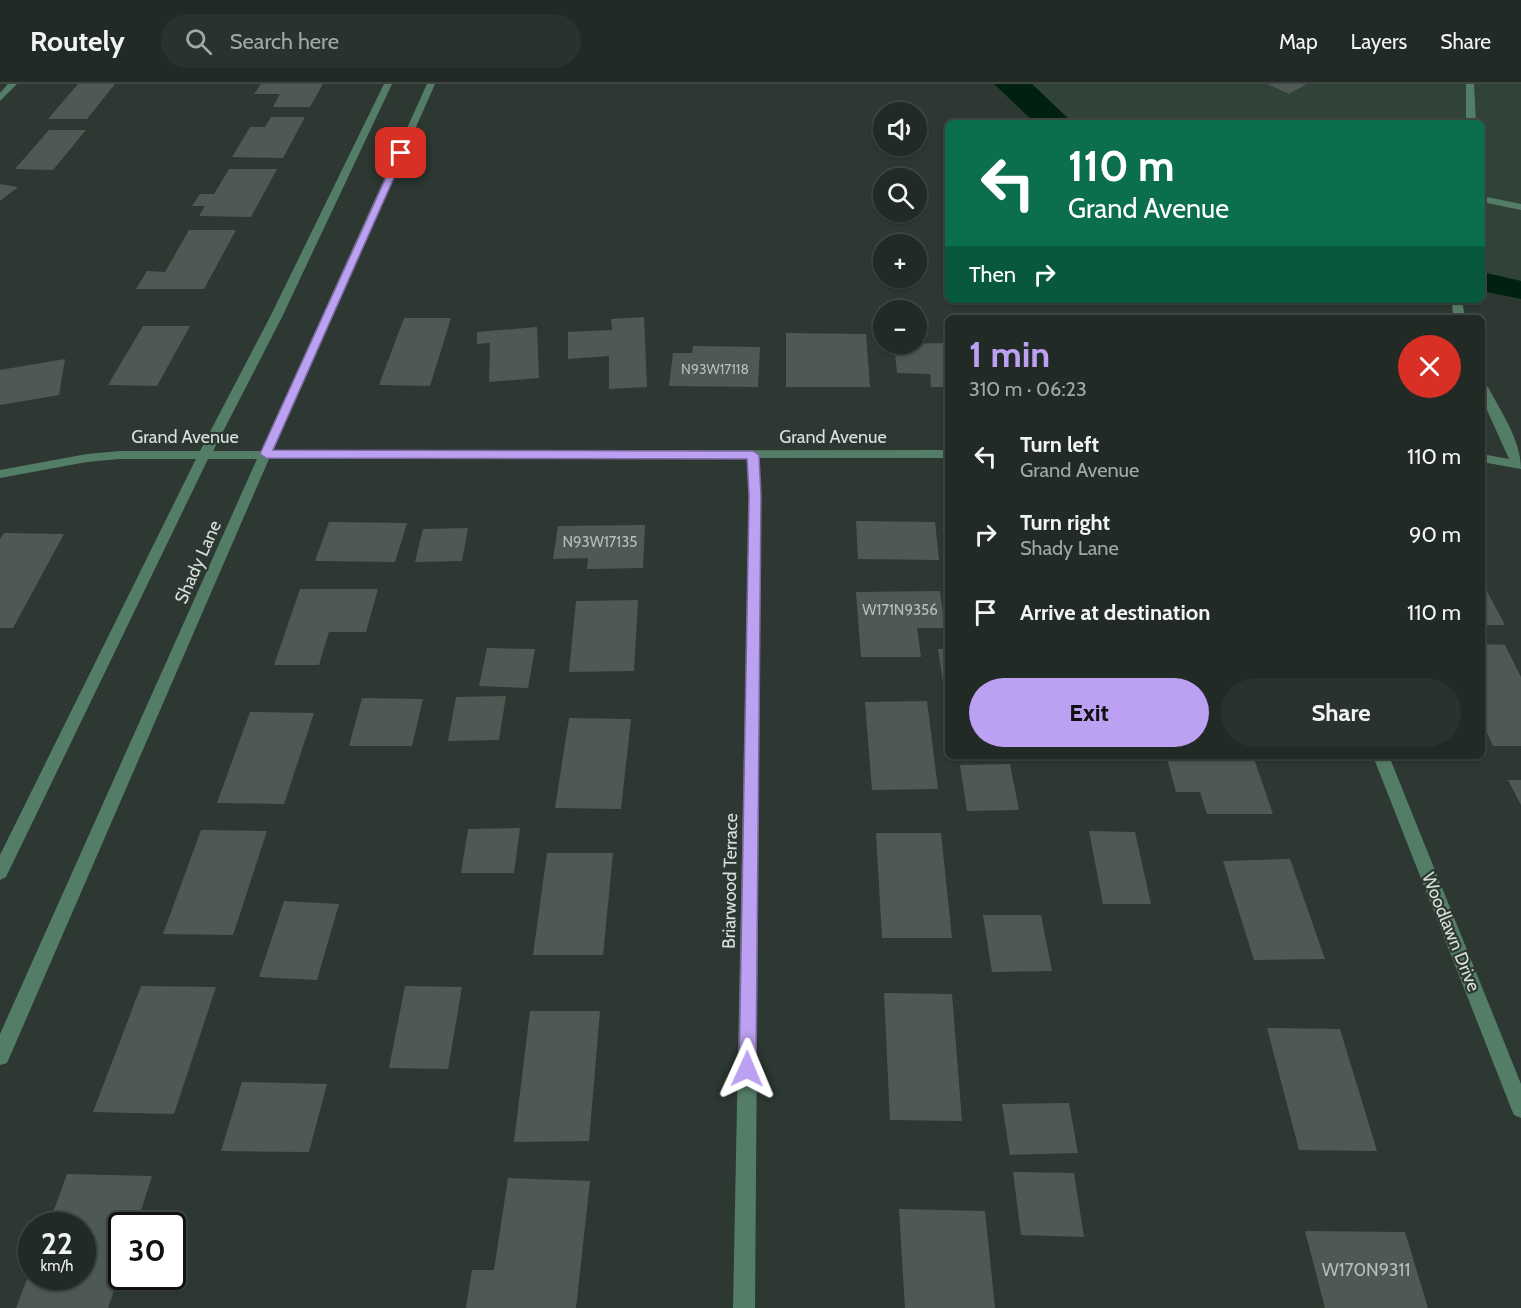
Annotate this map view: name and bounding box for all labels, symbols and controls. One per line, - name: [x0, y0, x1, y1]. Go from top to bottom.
- search box: [161, 14, 581, 68]
- text: Routely: [30, 24, 125, 58]
- icon: search: [182, 25, 215, 58]
- text: Search here: [230, 28, 339, 55]
- text: Map: [1279, 29, 1318, 54]
- text: Layers: [1351, 29, 1407, 54]
- text: Share: [1440, 29, 1491, 54]
- map controls: [873, 102, 927, 354]
- button: sound: [873, 102, 927, 156]
- pin: [375, 127, 426, 178]
- icon: arrive: [384, 136, 417, 169]
- text: 110 m: [1068, 140, 1175, 192]
- icon: left: [969, 144, 1047, 222]
- button: search: [873, 168, 927, 222]
- text: Grand Avenue: [1068, 192, 1229, 225]
- button: +: [873, 234, 927, 288]
- icon: right: [1028, 258, 1061, 291]
- text: Then: [969, 261, 1016, 288]
- button: −: [873, 300, 927, 354]
- text: 1 min: [969, 332, 1050, 376]
- button: close: [1398, 335, 1461, 398]
- house number: N93W17118: [681, 360, 749, 378]
- text: 310 m · 06:23: [969, 377, 1087, 401]
- street label: Grand Avenue: [131, 426, 239, 448]
- street label: Grand Avenue: [779, 426, 887, 448]
- text: Turn left: [1020, 431, 1099, 458]
- icon: left: [969, 440, 1002, 473]
- text: 110 m: [1407, 443, 1461, 470]
- text: Grand Avenue: [1020, 458, 1139, 482]
- text: Turn right: [1020, 509, 1110, 536]
- street label: Shady Lane: [170, 517, 226, 607]
- icon: right: [969, 518, 1002, 551]
- text: 90 m: [1409, 521, 1461, 548]
- house number: N93W17135: [563, 533, 637, 551]
- text: Shady Lane: [1020, 536, 1119, 560]
- icon: arrive: [969, 596, 1002, 629]
- text: Arrive at destination: [1020, 599, 1210, 626]
- text: 110 m: [1407, 599, 1461, 626]
- house number: W171N9356: [862, 601, 938, 619]
- button: Exit: [969, 678, 1209, 747]
- button: Share: [1221, 678, 1461, 747]
- street label: Briarwood Terrace: [718, 813, 742, 949]
- street label: Woodlawn Drive: [1417, 869, 1485, 995]
- position arrow: [715, 1037, 779, 1101]
- speed limit sign: 30: [108, 1212, 186, 1290]
- text: 22: [41, 1225, 73, 1262]
- text: km/h: [41, 1257, 73, 1275]
- house number: W170N9311: [1322, 1259, 1410, 1281]

